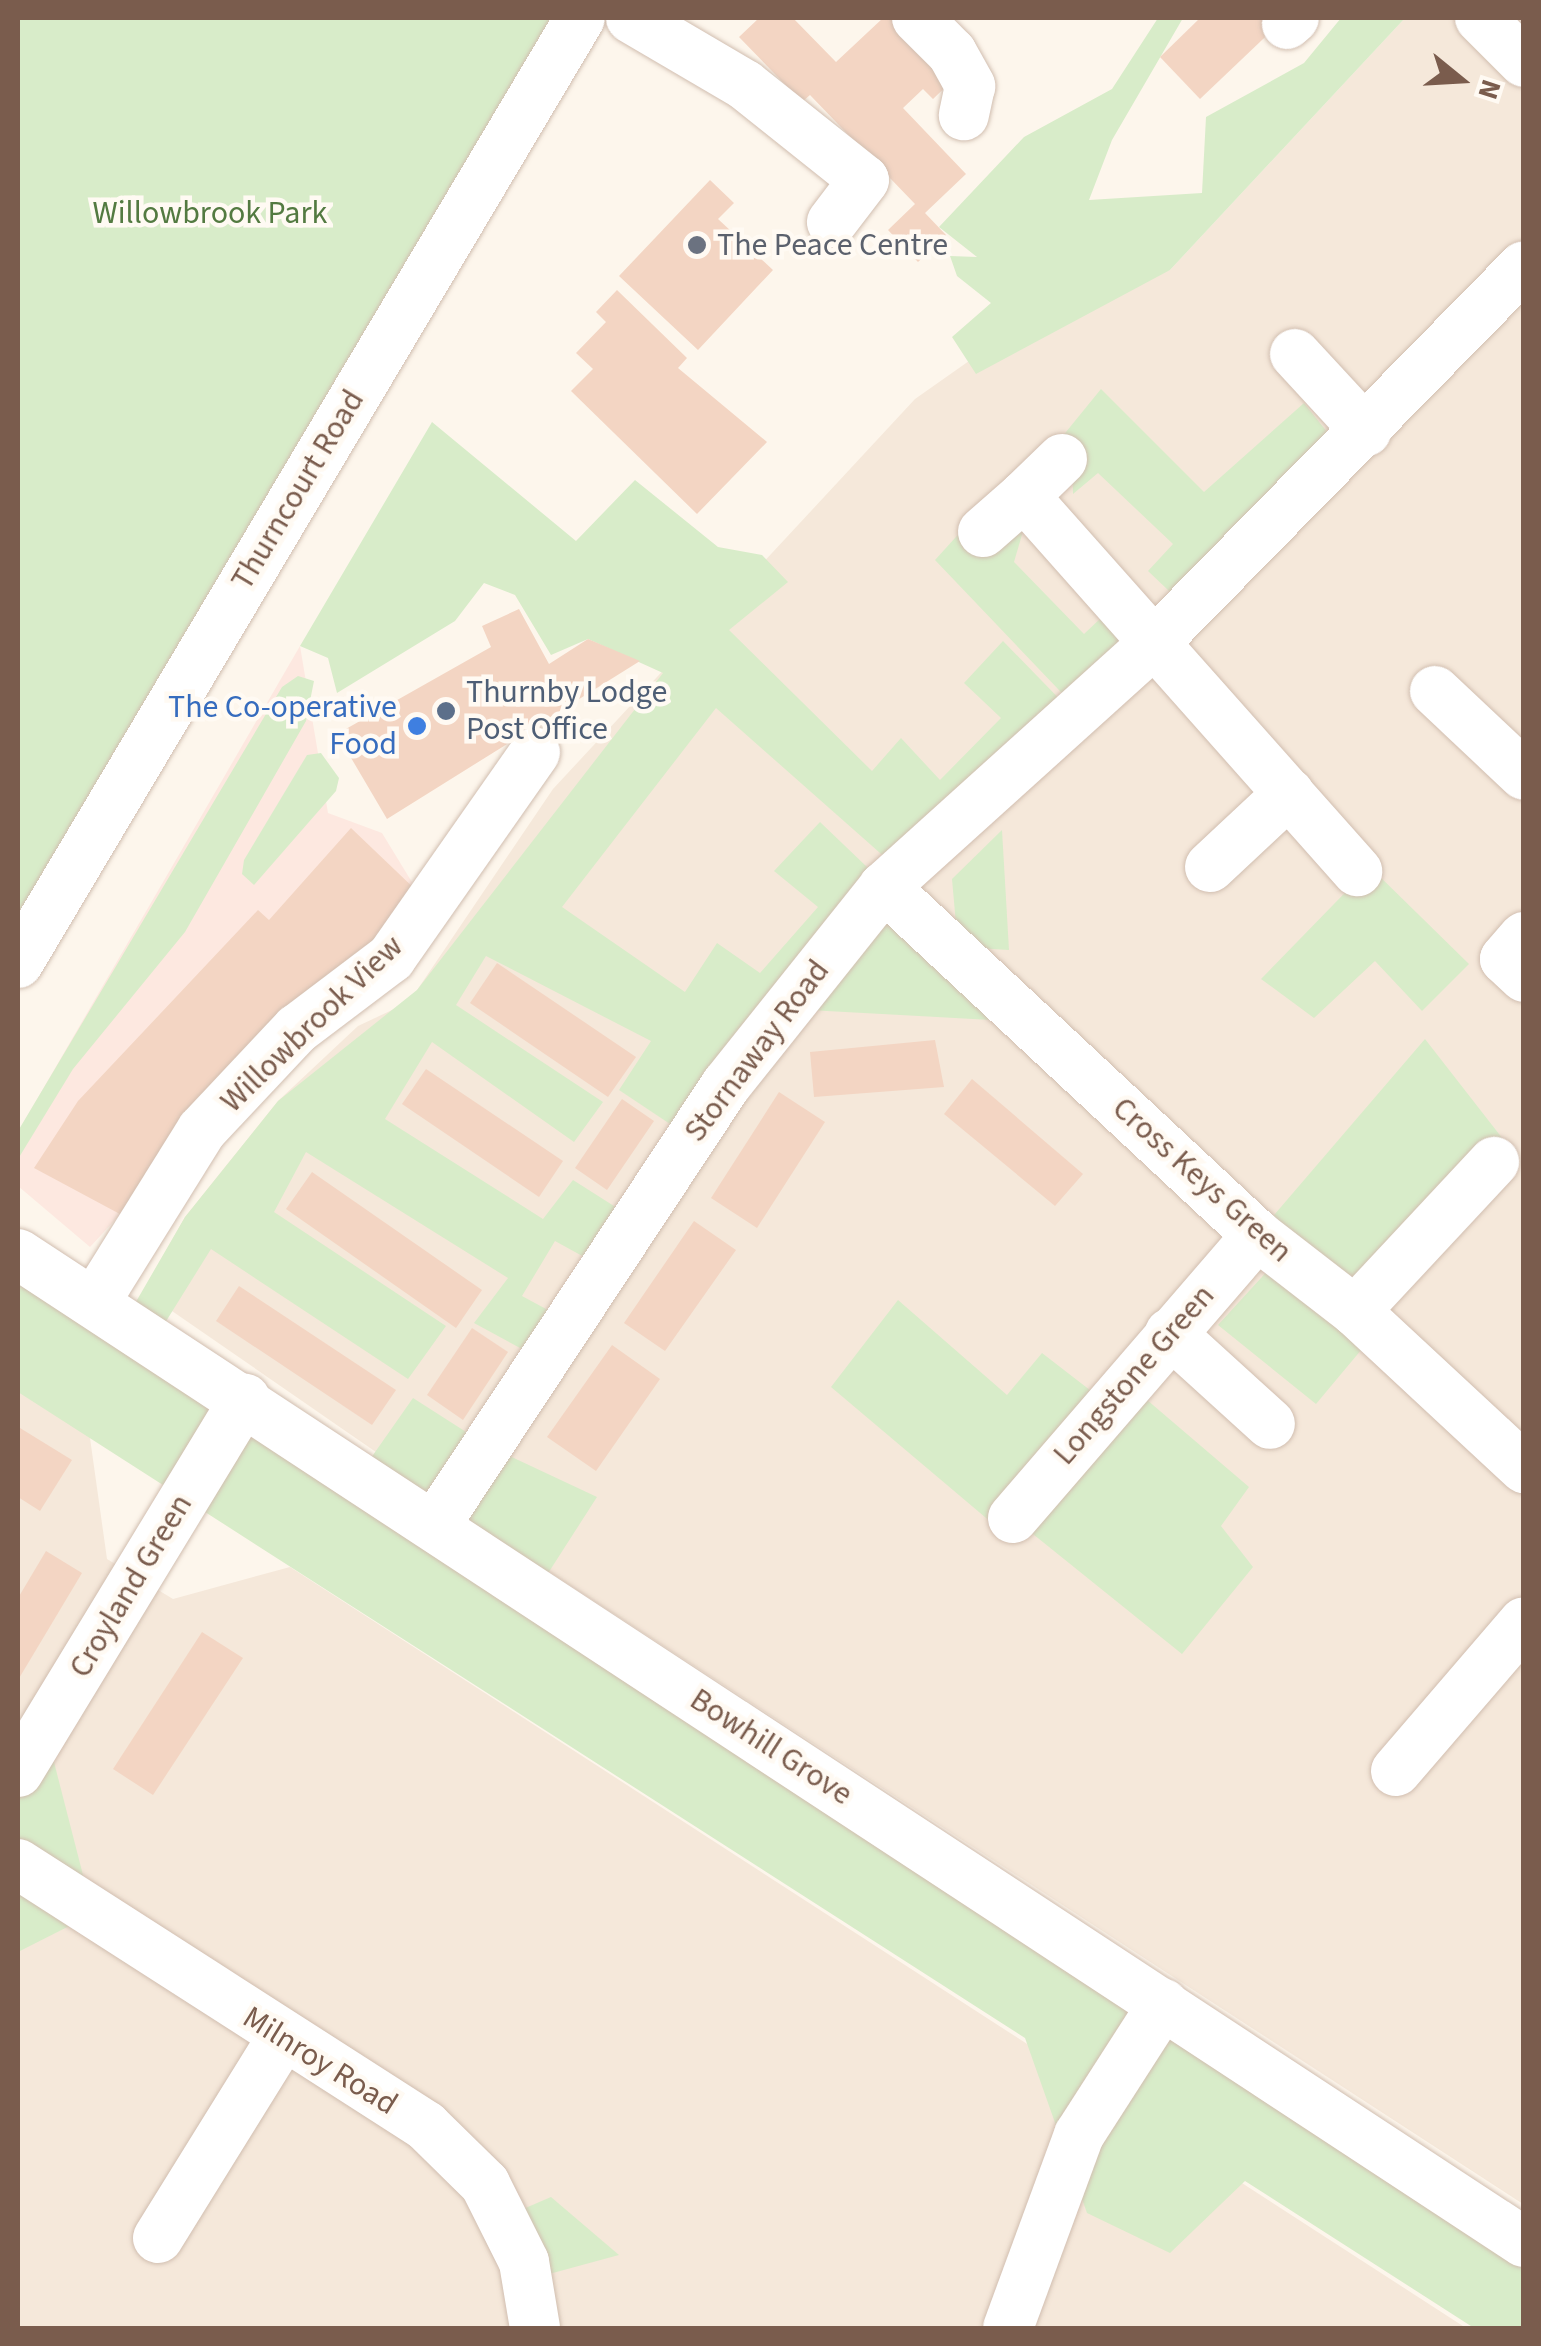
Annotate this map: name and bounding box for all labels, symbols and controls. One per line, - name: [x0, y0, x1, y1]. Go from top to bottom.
- north arrow: [1411, 30, 1511, 130]
- text: N: [1468, 74, 1511, 104]
- park label: Willowbrook Park: [93, 194, 327, 232]
- place label: The Peace Centre: [717, 226, 948, 264]
- marker: The Peace Centre: [686, 234, 708, 256]
- street label: Thurncourt Road: [223, 383, 373, 597]
- place label: Thurnby Lodge Post Office: [466, 674, 667, 749]
- place label: The Co-operative Food: [168, 689, 397, 764]
- marker: Thurnby Lodge Post Office: [435, 700, 457, 722]
- marker: The Co-operative Food: [406, 715, 428, 737]
- street label: Willowbrook View: [213, 927, 411, 1121]
- street label: Stornaway Road: [676, 953, 838, 1149]
- street label: Cross Keys Green: [1104, 1089, 1300, 1271]
- street label: Longstone Green: [1045, 1277, 1223, 1473]
- street label: Croyland Green: [61, 1487, 201, 1685]
- street label: Bowhill Grove: [683, 1680, 859, 1814]
- street label: Milnroy Road: [236, 1998, 404, 2124]

